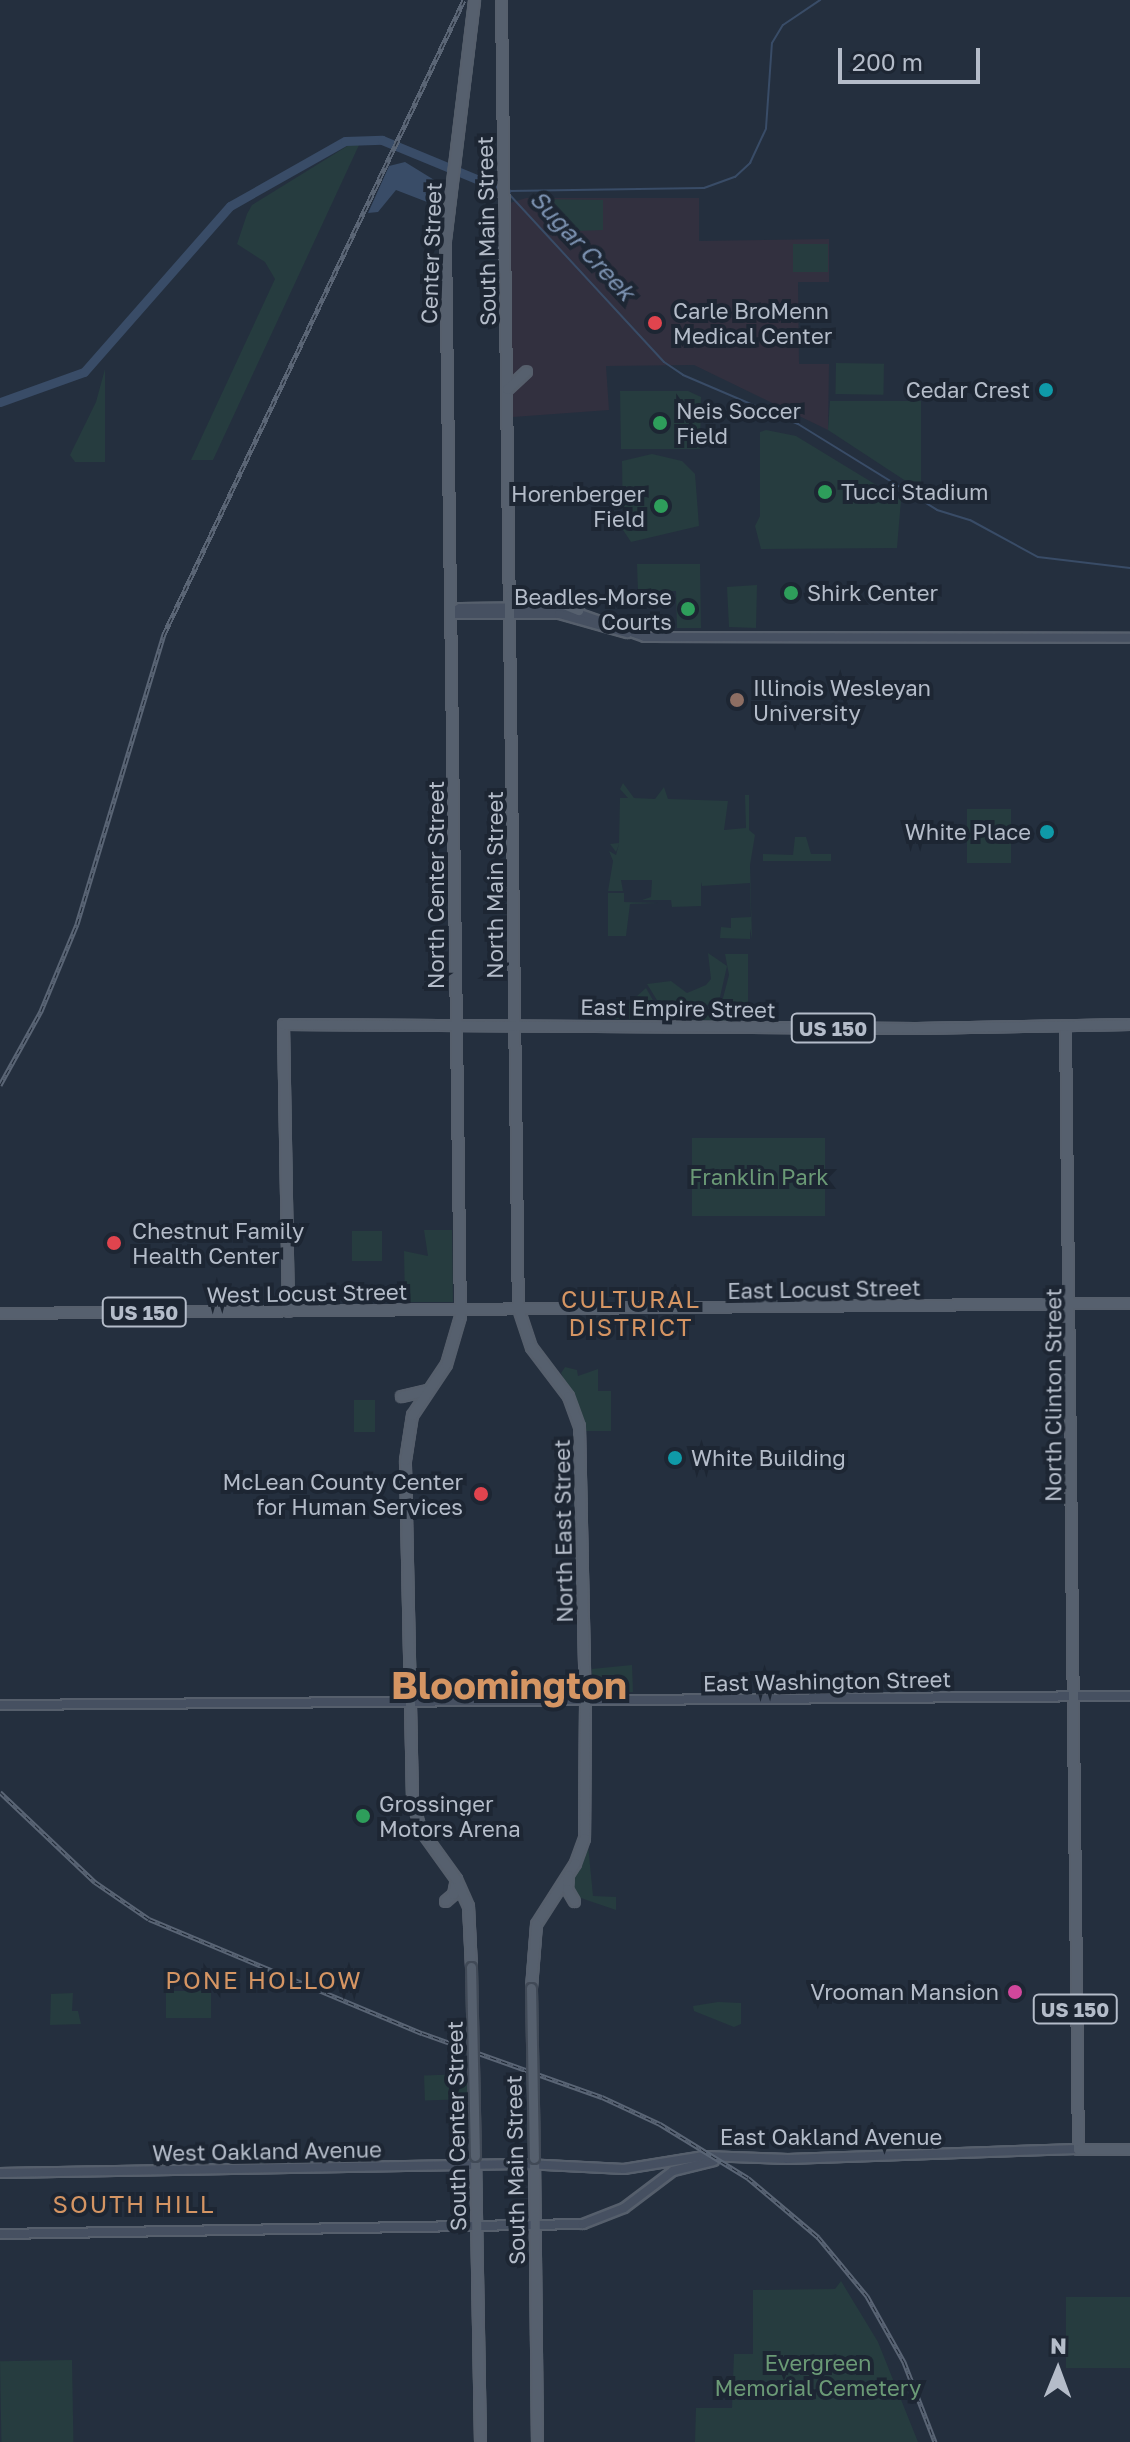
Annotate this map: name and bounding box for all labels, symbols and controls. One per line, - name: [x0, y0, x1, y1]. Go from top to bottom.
- scale bar: [842, 32, 984, 82]
- text: 200 m: [852, 47, 923, 76]
- street label: South Main Street: [471, 136, 501, 326]
- street label: Center Street: [415, 182, 447, 324]
- water label: Sugar Creek: [525, 184, 641, 306]
- place label: Carle BroMenn Medical Center: [673, 297, 832, 348]
- marker: Carle BroMenn Medical Center: [644, 312, 666, 334]
- place label: Cedar Crest: [906, 377, 1030, 403]
- marker: Cedar Crest: [1037, 381, 1055, 399]
- place label: Neis Soccer Field: [676, 397, 801, 448]
- marker: Neis Soccer Field: [651, 414, 669, 432]
- place label: Tucci Stadium: [841, 479, 988, 505]
- place label: Horenberger Field: [511, 480, 645, 532]
- marker: Tucci Stadium: [816, 483, 834, 501]
- marker: Horenberger Field: [652, 497, 670, 515]
- place label: Shirk Center: [807, 580, 938, 606]
- place label: Beadles-Morse Courts: [514, 583, 672, 634]
- marker: Shirk Center: [782, 584, 800, 602]
- marker: Beadles-Morse Courts: [679, 600, 697, 618]
- place label: Illinois Wesleyan University: [753, 674, 931, 726]
- marker: Illinois Wesleyan University: [728, 691, 746, 709]
- street label: North Center Street: [423, 781, 449, 989]
- street label: North Main Street: [482, 791, 508, 979]
- place label: White Place: [905, 819, 1031, 845]
- marker: White Place: [1038, 823, 1056, 841]
- street label: East Empire Street: [580, 993, 776, 1023]
- road number: US 150: [789, 1012, 877, 1044]
- park label: Franklin Park: [689, 1164, 829, 1190]
- place label: Chestnut Family Health Center: [132, 1217, 304, 1268]
- marker: Chestnut Family Health Center: [103, 1232, 125, 1254]
- street label: East Locust Street: [727, 1274, 921, 1304]
- street label: West Locust Street: [206, 1278, 408, 1308]
- district label: CULTURAL DISTRICT: [561, 1285, 701, 1341]
- street label: North Clinton Street: [1040, 1288, 1066, 1502]
- road number: US 150: [100, 1296, 188, 1328]
- street label: North East Street: [548, 1439, 578, 1623]
- place label: White Building: [691, 1445, 846, 1471]
- marker: White Building: [666, 1449, 684, 1467]
- place label: McLean County Center for Human Services: [223, 1468, 463, 1520]
- marker: McLean County Center for Human Services: [470, 1483, 492, 1505]
- district label: Bloomington: [391, 1662, 627, 1708]
- street label: East Washington Street: [703, 1666, 951, 1696]
- place label: Grossinger Motors Arena: [379, 1790, 521, 1842]
- marker: Grossinger Motors Arena: [354, 1807, 372, 1825]
- district label: PONE HOLLOW: [165, 1966, 363, 1994]
- place label: Vrooman Mansion: [810, 1979, 999, 2005]
- marker: Vrooman Mansion: [1006, 1983, 1024, 2001]
- road number: US 150: [1031, 1993, 1119, 2025]
- street label: South Center Street: [441, 2021, 471, 2231]
- street label: South Main Street: [500, 2075, 530, 2265]
- street label: East Oakland Avenue: [720, 2124, 942, 2150]
- street label: West Oakland Avenue: [152, 2136, 382, 2166]
- district label: SOUTH HILL: [53, 2190, 215, 2218]
- north arrow: [1018, 2330, 1098, 2410]
- text: N: [1050, 2332, 1067, 2359]
- park label: Evergreen Memorial Cemetery: [715, 2349, 921, 2400]

